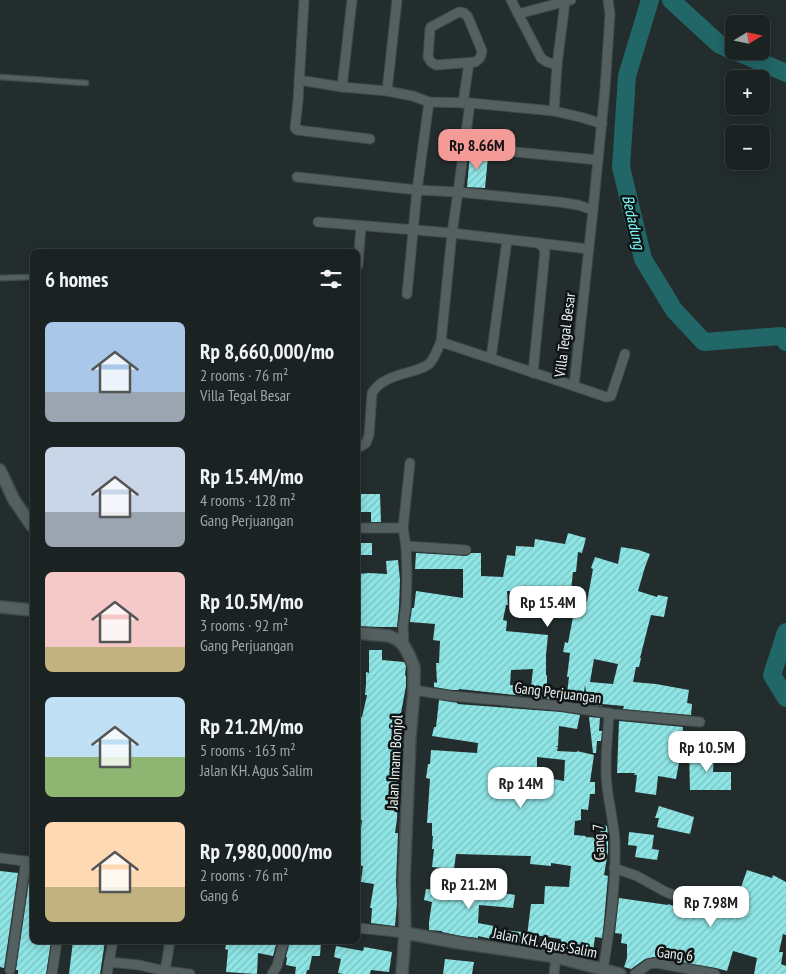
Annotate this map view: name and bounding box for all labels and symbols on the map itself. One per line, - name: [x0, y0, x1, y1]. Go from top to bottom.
- north arrow: [725, 15, 770, 60]
- pin: Rp 8.66M: [425, 128, 529, 171]
- water label: Bedadung: [618, 193, 650, 252]
- street label: Villa Tegal Besar: [550, 291, 579, 379]
- pin: Rp 15.4M: [496, 586, 600, 628]
- street label: Gang Perjuangan: [513, 678, 603, 707]
- street label: Jalan Imam Bonjol: [382, 714, 406, 811]
- pin: Rp 10.5M: [655, 730, 759, 773]
- pin: Rp 14M: [480, 766, 562, 809]
- street label: Gang 7: [588, 823, 609, 861]
- pin: Rp 21.2M: [417, 868, 521, 910]
- pin: Rp 7.98M: [659, 886, 763, 928]
- street label: Jalan KH. Agus Salim: [490, 923, 599, 962]
- street label: Gang 6: [656, 942, 695, 965]

